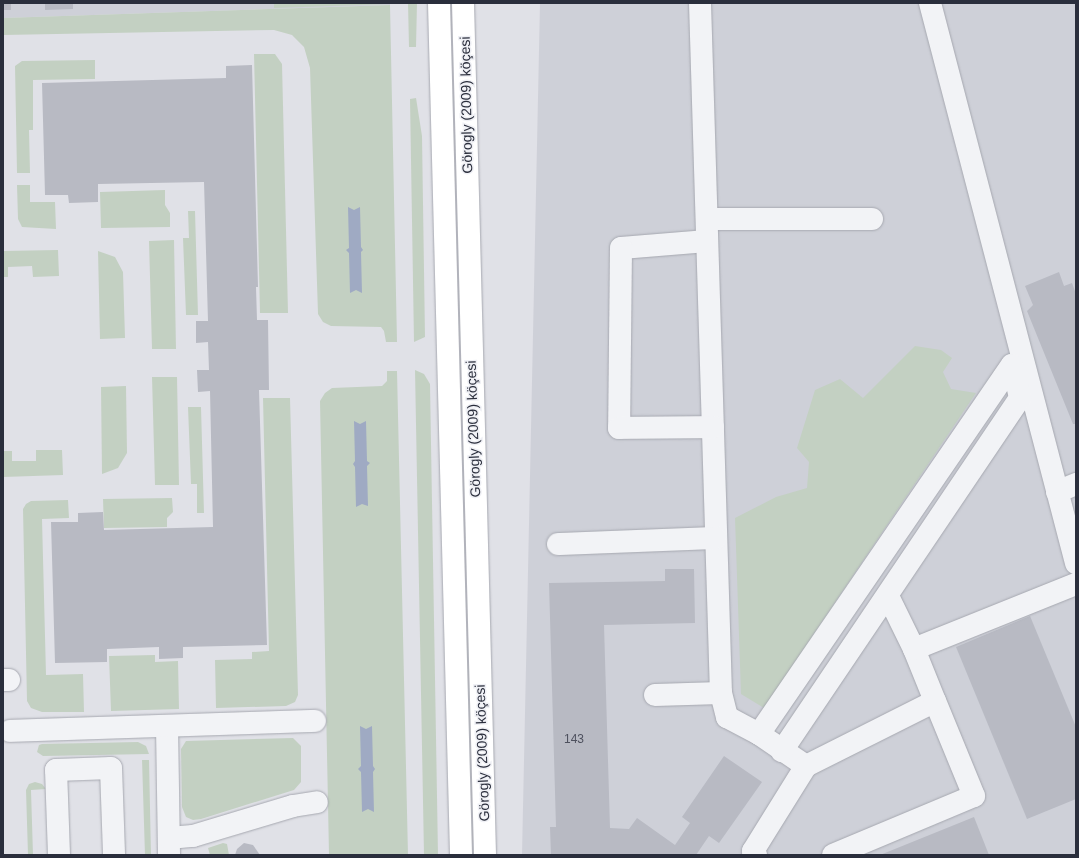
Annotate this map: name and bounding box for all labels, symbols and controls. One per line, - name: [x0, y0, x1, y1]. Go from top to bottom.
- street label: Görogly (2009) köçesi: [456, 36, 476, 174]
- street label: Görogly (2009) köçesi: [462, 360, 484, 498]
- street label: Görogly (2009) köçesi: [471, 684, 493, 822]
- house number: 143: [564, 733, 584, 747]

